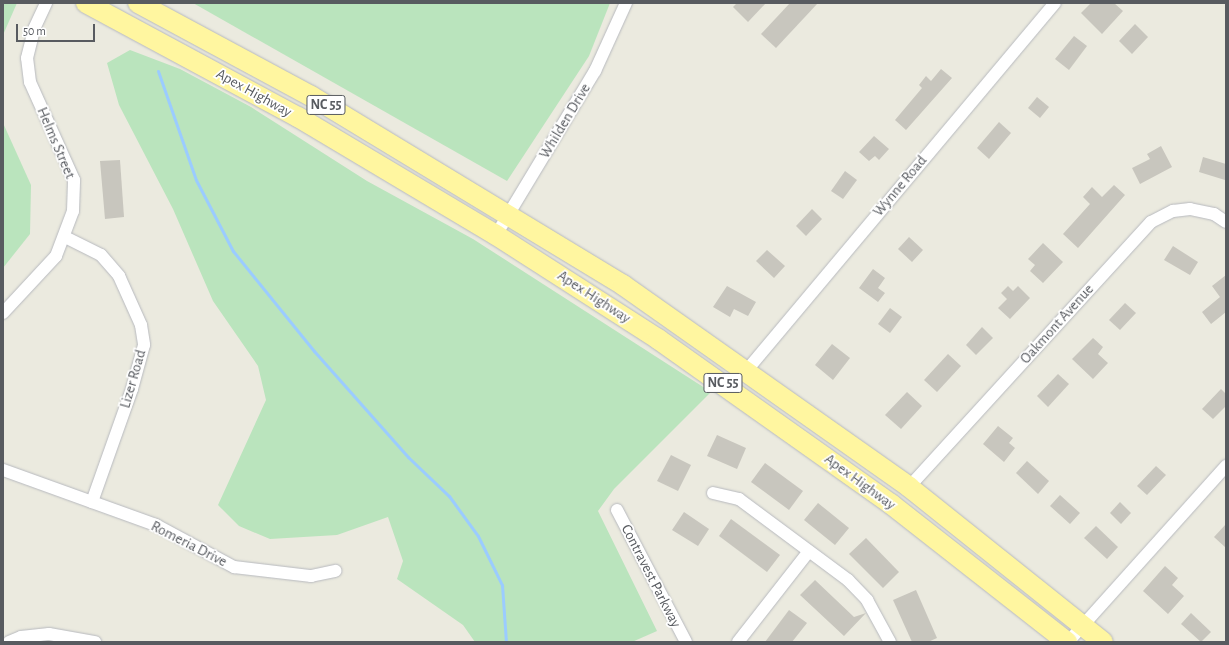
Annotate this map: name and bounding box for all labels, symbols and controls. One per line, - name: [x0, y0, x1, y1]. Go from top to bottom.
- scale bar: [18, 16, 97, 42]
- text: 50 m: [23, 25, 46, 37]
- street label: Apex Highway: [213, 65, 295, 121]
- street label: Whilden Drive: [536, 80, 594, 162]
- road number: NC 55: [306, 93, 346, 117]
- street label: Helms Street: [33, 105, 79, 181]
- street label: Wynne Road: [869, 152, 931, 220]
- street label: Apex Highway: [554, 267, 634, 327]
- street label: Oakmont Avenue: [1016, 280, 1098, 368]
- street label: Lizer Road: [116, 348, 150, 410]
- road number: NC 55: [703, 371, 743, 395]
- street label: Apex Highway: [821, 450, 899, 514]
- street label: Romeria Drive: [148, 517, 230, 571]
- street label: Contravest Parkway: [617, 521, 685, 631]

